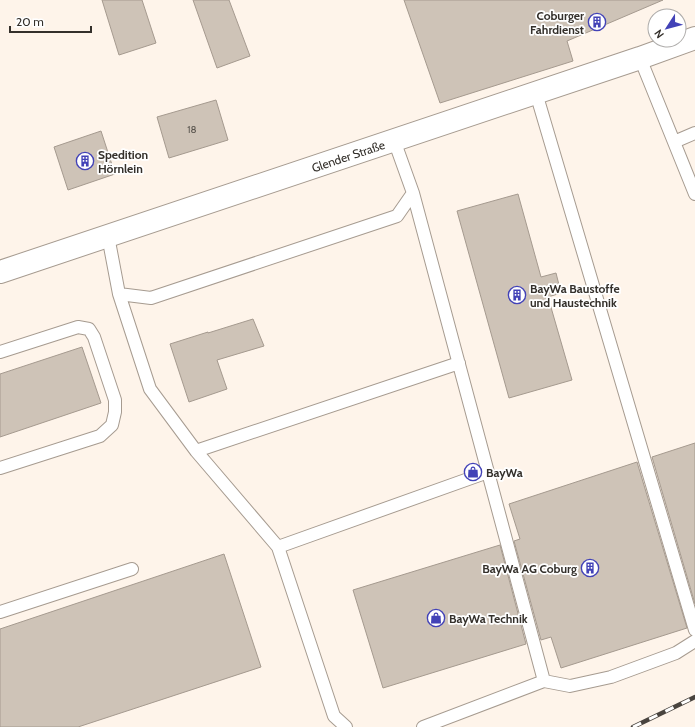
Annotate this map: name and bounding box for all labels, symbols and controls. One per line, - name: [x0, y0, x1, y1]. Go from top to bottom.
- scale bar: [10, 8, 91, 34]
- place label: Coburger Fahrdienst: [530, 8, 584, 37]
- north arrow: [647, 8, 687, 48]
- building icon: Coburger Fahrdienst: [587, 12, 607, 32]
- text: 20 m: [16, 14, 44, 29]
- text: N: [651, 27, 667, 41]
- house number: 18: [187, 123, 197, 136]
- street label: Glender Straße: [309, 136, 387, 175]
- place label: Spedition Hörnlein: [98, 147, 148, 176]
- building icon: Spedition Hörnlein: [75, 151, 95, 171]
- place label: BayWa Baustoffe und Haustechnik: [530, 281, 620, 310]
- building icon: BayWa Baustoffe und Haustechnik: [507, 285, 527, 305]
- shop icon: BayWa: [463, 462, 483, 482]
- place label: BayWa: [486, 465, 523, 480]
- building icon: BayWa AG Coburg: [580, 558, 600, 578]
- place label: BayWa AG Coburg: [482, 561, 577, 576]
- shop icon: BayWa Technik: [426, 608, 446, 628]
- place label: BayWa Technik: [449, 611, 528, 626]

